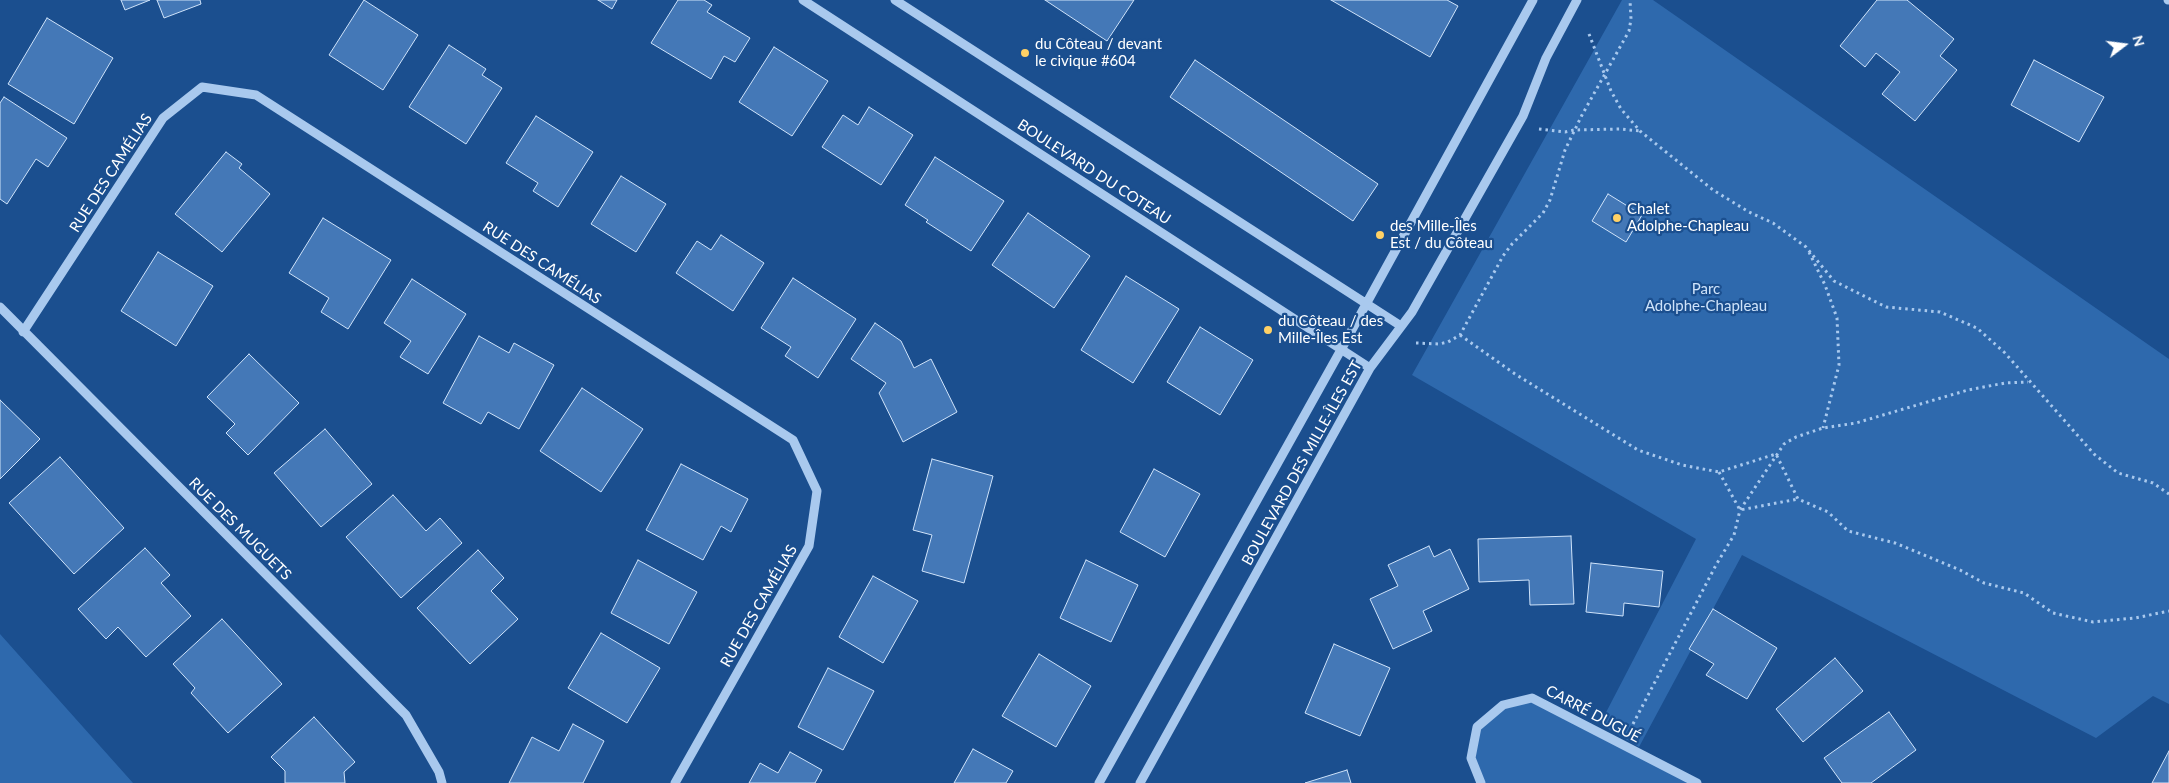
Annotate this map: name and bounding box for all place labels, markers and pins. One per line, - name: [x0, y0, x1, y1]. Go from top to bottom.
- place label: du Côteau / devant le civique #604: [1035, 35, 1162, 70]
- marker: du Côteau / devant le civique #604: [1019, 47, 1031, 59]
- place label: Chalet Adolphe-Chapleau: [1627, 200, 1749, 235]
- marker: Chalet Adolphe-Chapleau: [1611, 212, 1623, 224]
- place label: des Mille-Îles Est / du Côteau: [1390, 217, 1493, 252]
- marker: des Mille-Îles Est / du Côteau: [1374, 229, 1386, 241]
- place label: du Côteau / des Mille-Îles Est: [1278, 312, 1383, 347]
- marker: du Côteau / des Mille-Îles Est: [1262, 324, 1274, 336]

